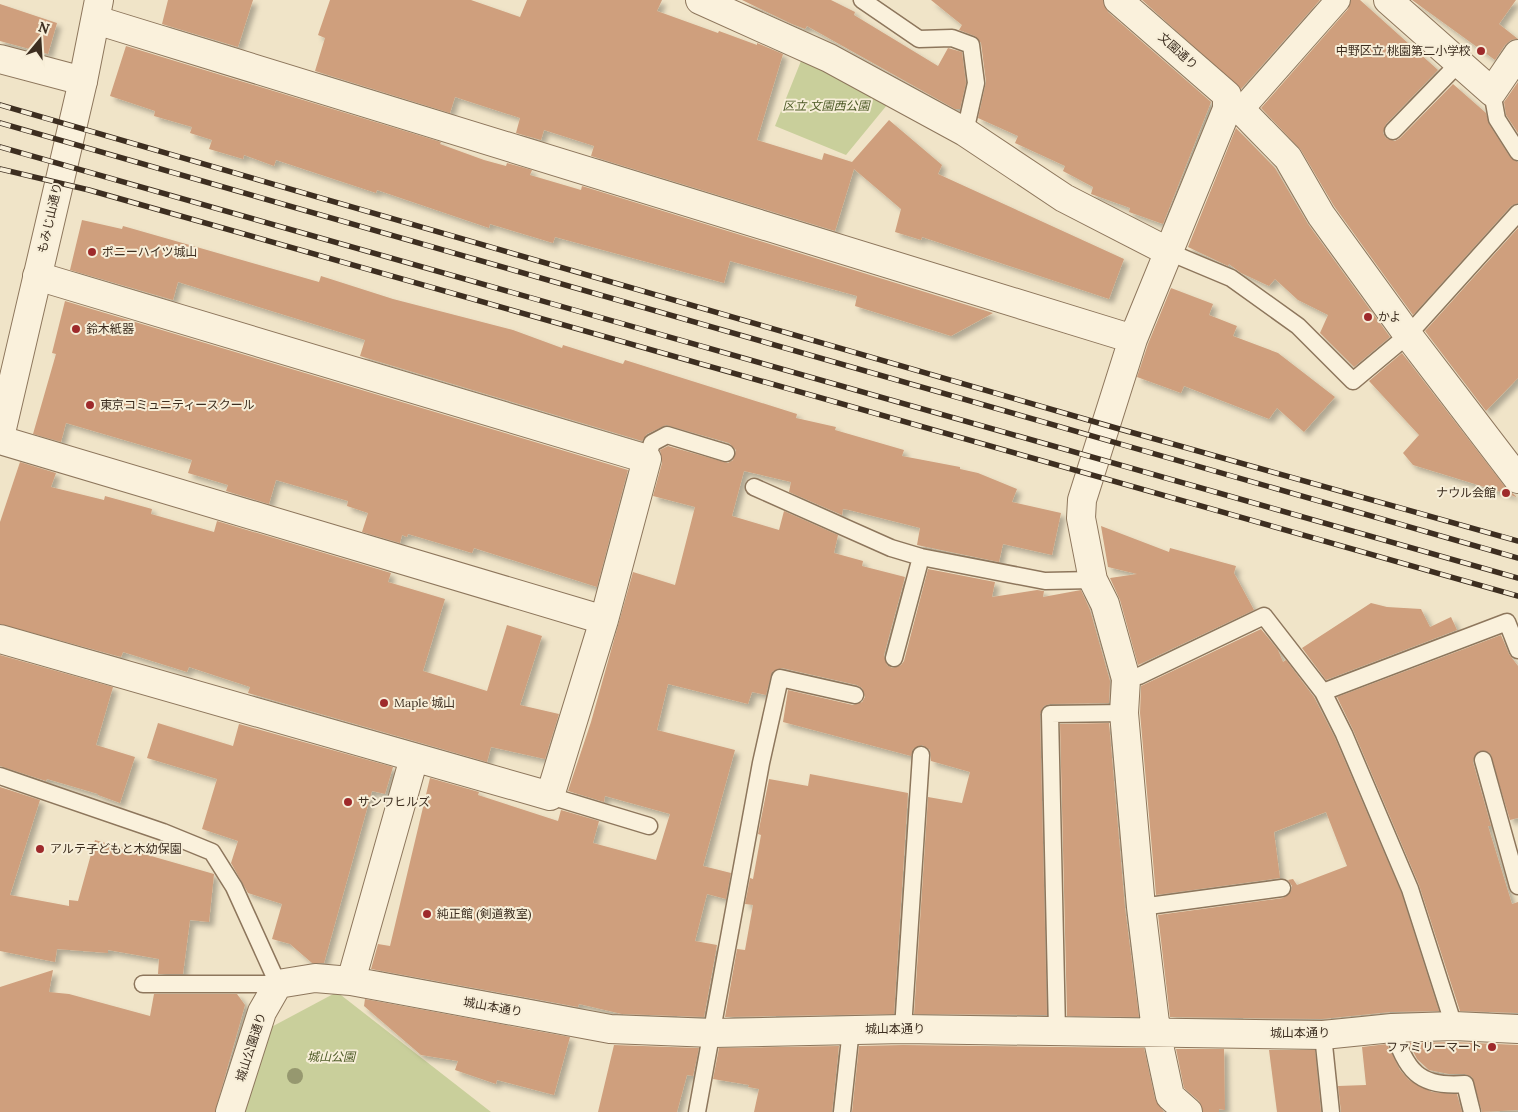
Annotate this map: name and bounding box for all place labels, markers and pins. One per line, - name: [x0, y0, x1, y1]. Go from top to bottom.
- place label: 中野区立 桃園第二小学校: [1336, 43, 1471, 58]
- marker: 中野区立 桃園第二小学校: [1475, 45, 1487, 57]
- place label: ポニーハイツ城山: [102, 244, 198, 259]
- marker: ポニーハイツ城山: [86, 246, 98, 258]
- place label: かよ: [1378, 309, 1401, 324]
- marker: かよ: [1362, 311, 1374, 323]
- place label: 鈴木紙器: [86, 321, 134, 336]
- marker: 鈴木紙器: [70, 323, 82, 335]
- place label: 東京コミュニティースクール: [100, 397, 255, 412]
- marker: 東京コミュニティースクール: [84, 399, 96, 411]
- place label: ナウル会館: [1436, 485, 1496, 500]
- marker: ナウル会館: [1500, 487, 1512, 499]
- place label: Maple 城山: [394, 695, 455, 710]
- marker: Maple 城山: [378, 697, 390, 709]
- place label: サンワヒルズ: [358, 794, 430, 809]
- marker: サンワヒルズ: [342, 796, 354, 808]
- place label: アルテ子どもと木幼保園: [50, 841, 182, 856]
- marker: アルテ子どもと木幼保園: [34, 843, 46, 855]
- place label: 純正館 (剣道教室): [437, 906, 532, 922]
- marker: 純正館 (剣道教室): [421, 908, 433, 920]
- place label: ファミリーマート: [1386, 1039, 1482, 1054]
- marker: ファミリーマート: [1486, 1041, 1498, 1053]

